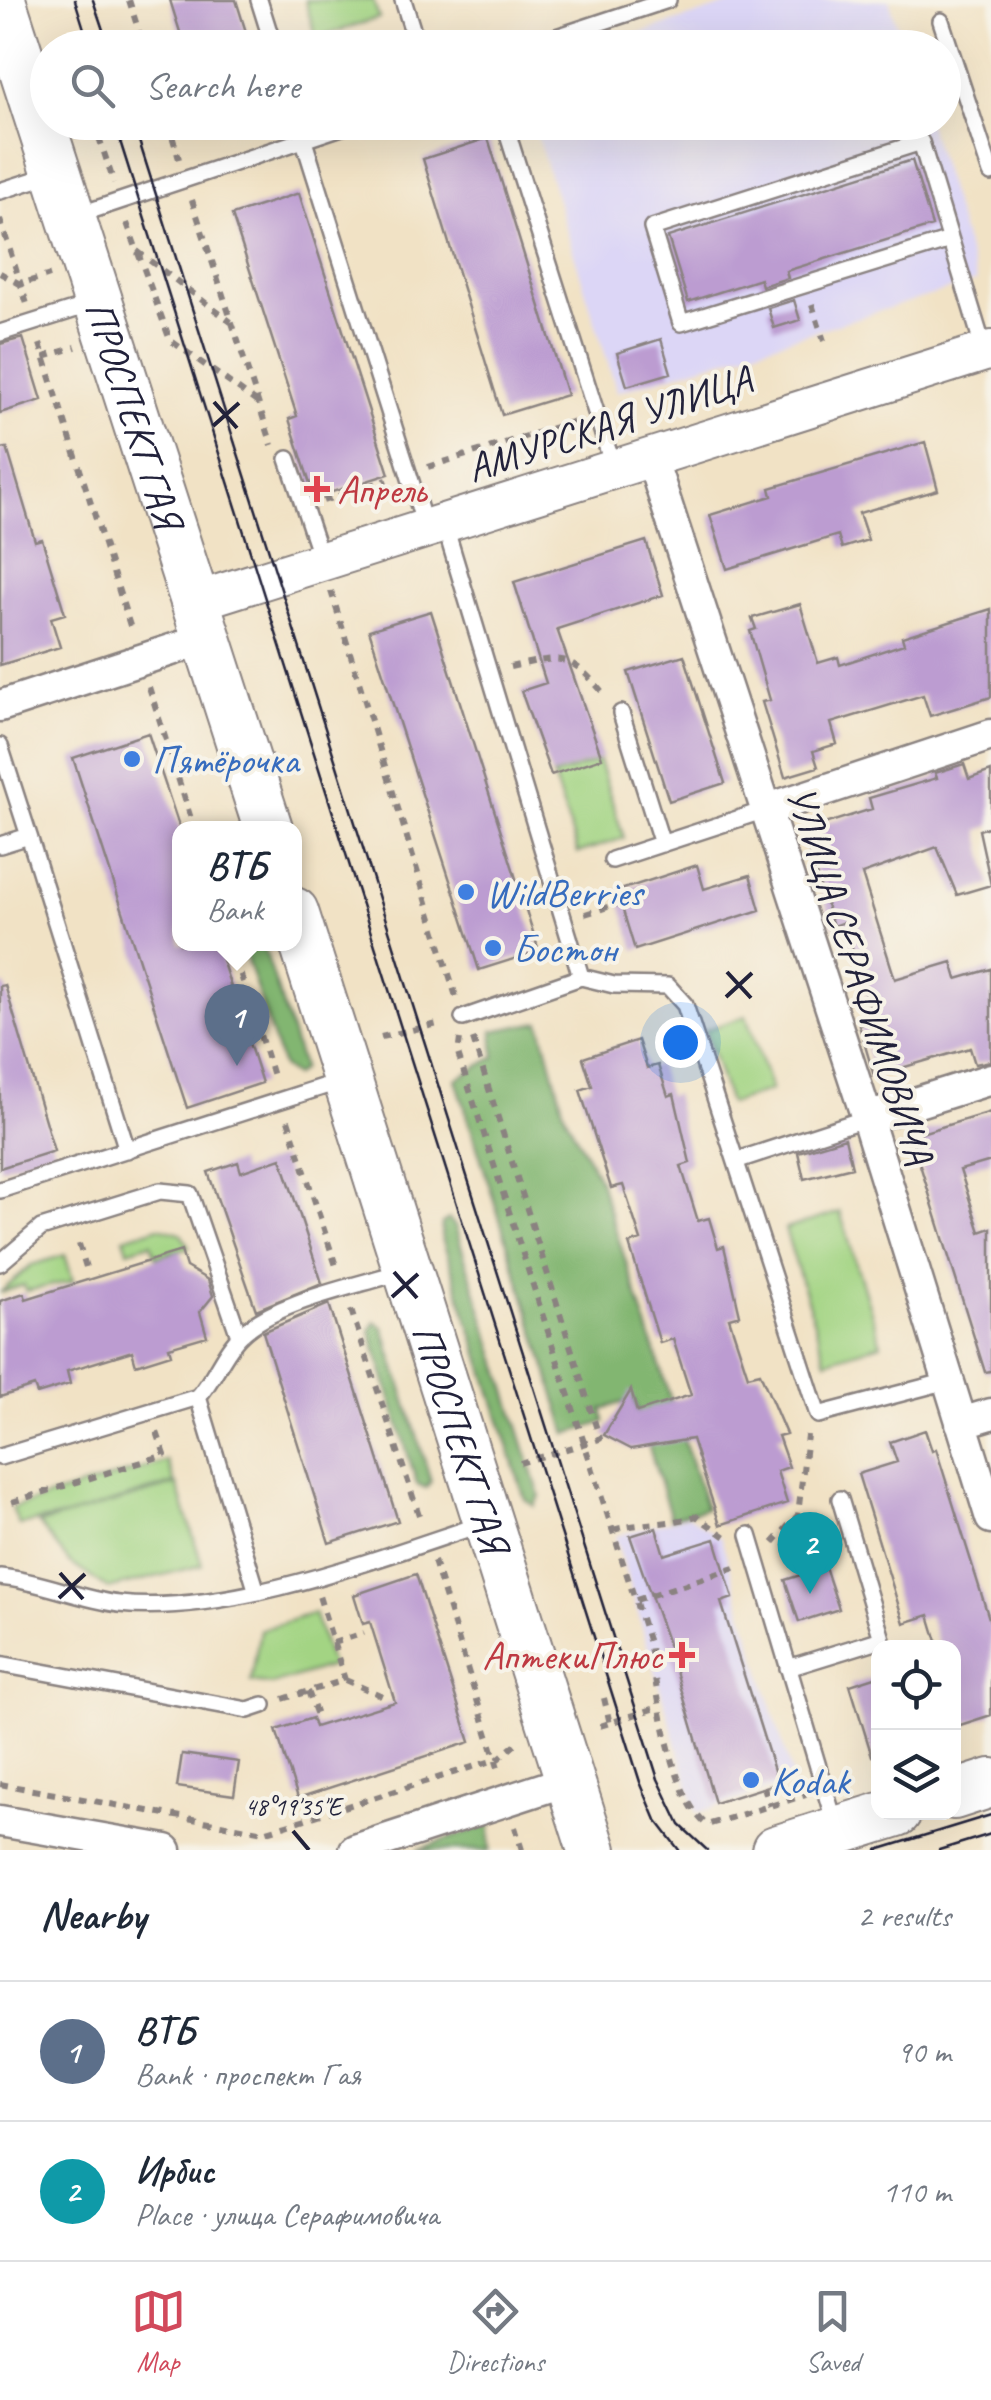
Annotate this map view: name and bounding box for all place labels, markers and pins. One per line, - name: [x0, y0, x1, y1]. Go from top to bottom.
- place label: Апрель: [337, 465, 428, 515]
- marker: Апрель: [306, 478, 328, 500]
- place label: Пятёрочка: [152, 735, 302, 785]
- marker: Пятёрочка: [121, 748, 143, 770]
- place label: WildBerries: [486, 868, 646, 918]
- marker: WildBerries: [455, 881, 477, 903]
- place label: Бостон: [513, 924, 619, 974]
- marker: Бостон: [482, 937, 504, 959]
- pin: 1: [204, 984, 270, 1066]
- pin: 2: [778, 1512, 842, 1594]
- place label: АптекиПлюс: [482, 1631, 664, 1681]
- marker: АптекиПлюс: [671, 1644, 693, 1666]
- place label: Kodak: [771, 1756, 852, 1806]
- marker: Kodak: [740, 1769, 762, 1791]

